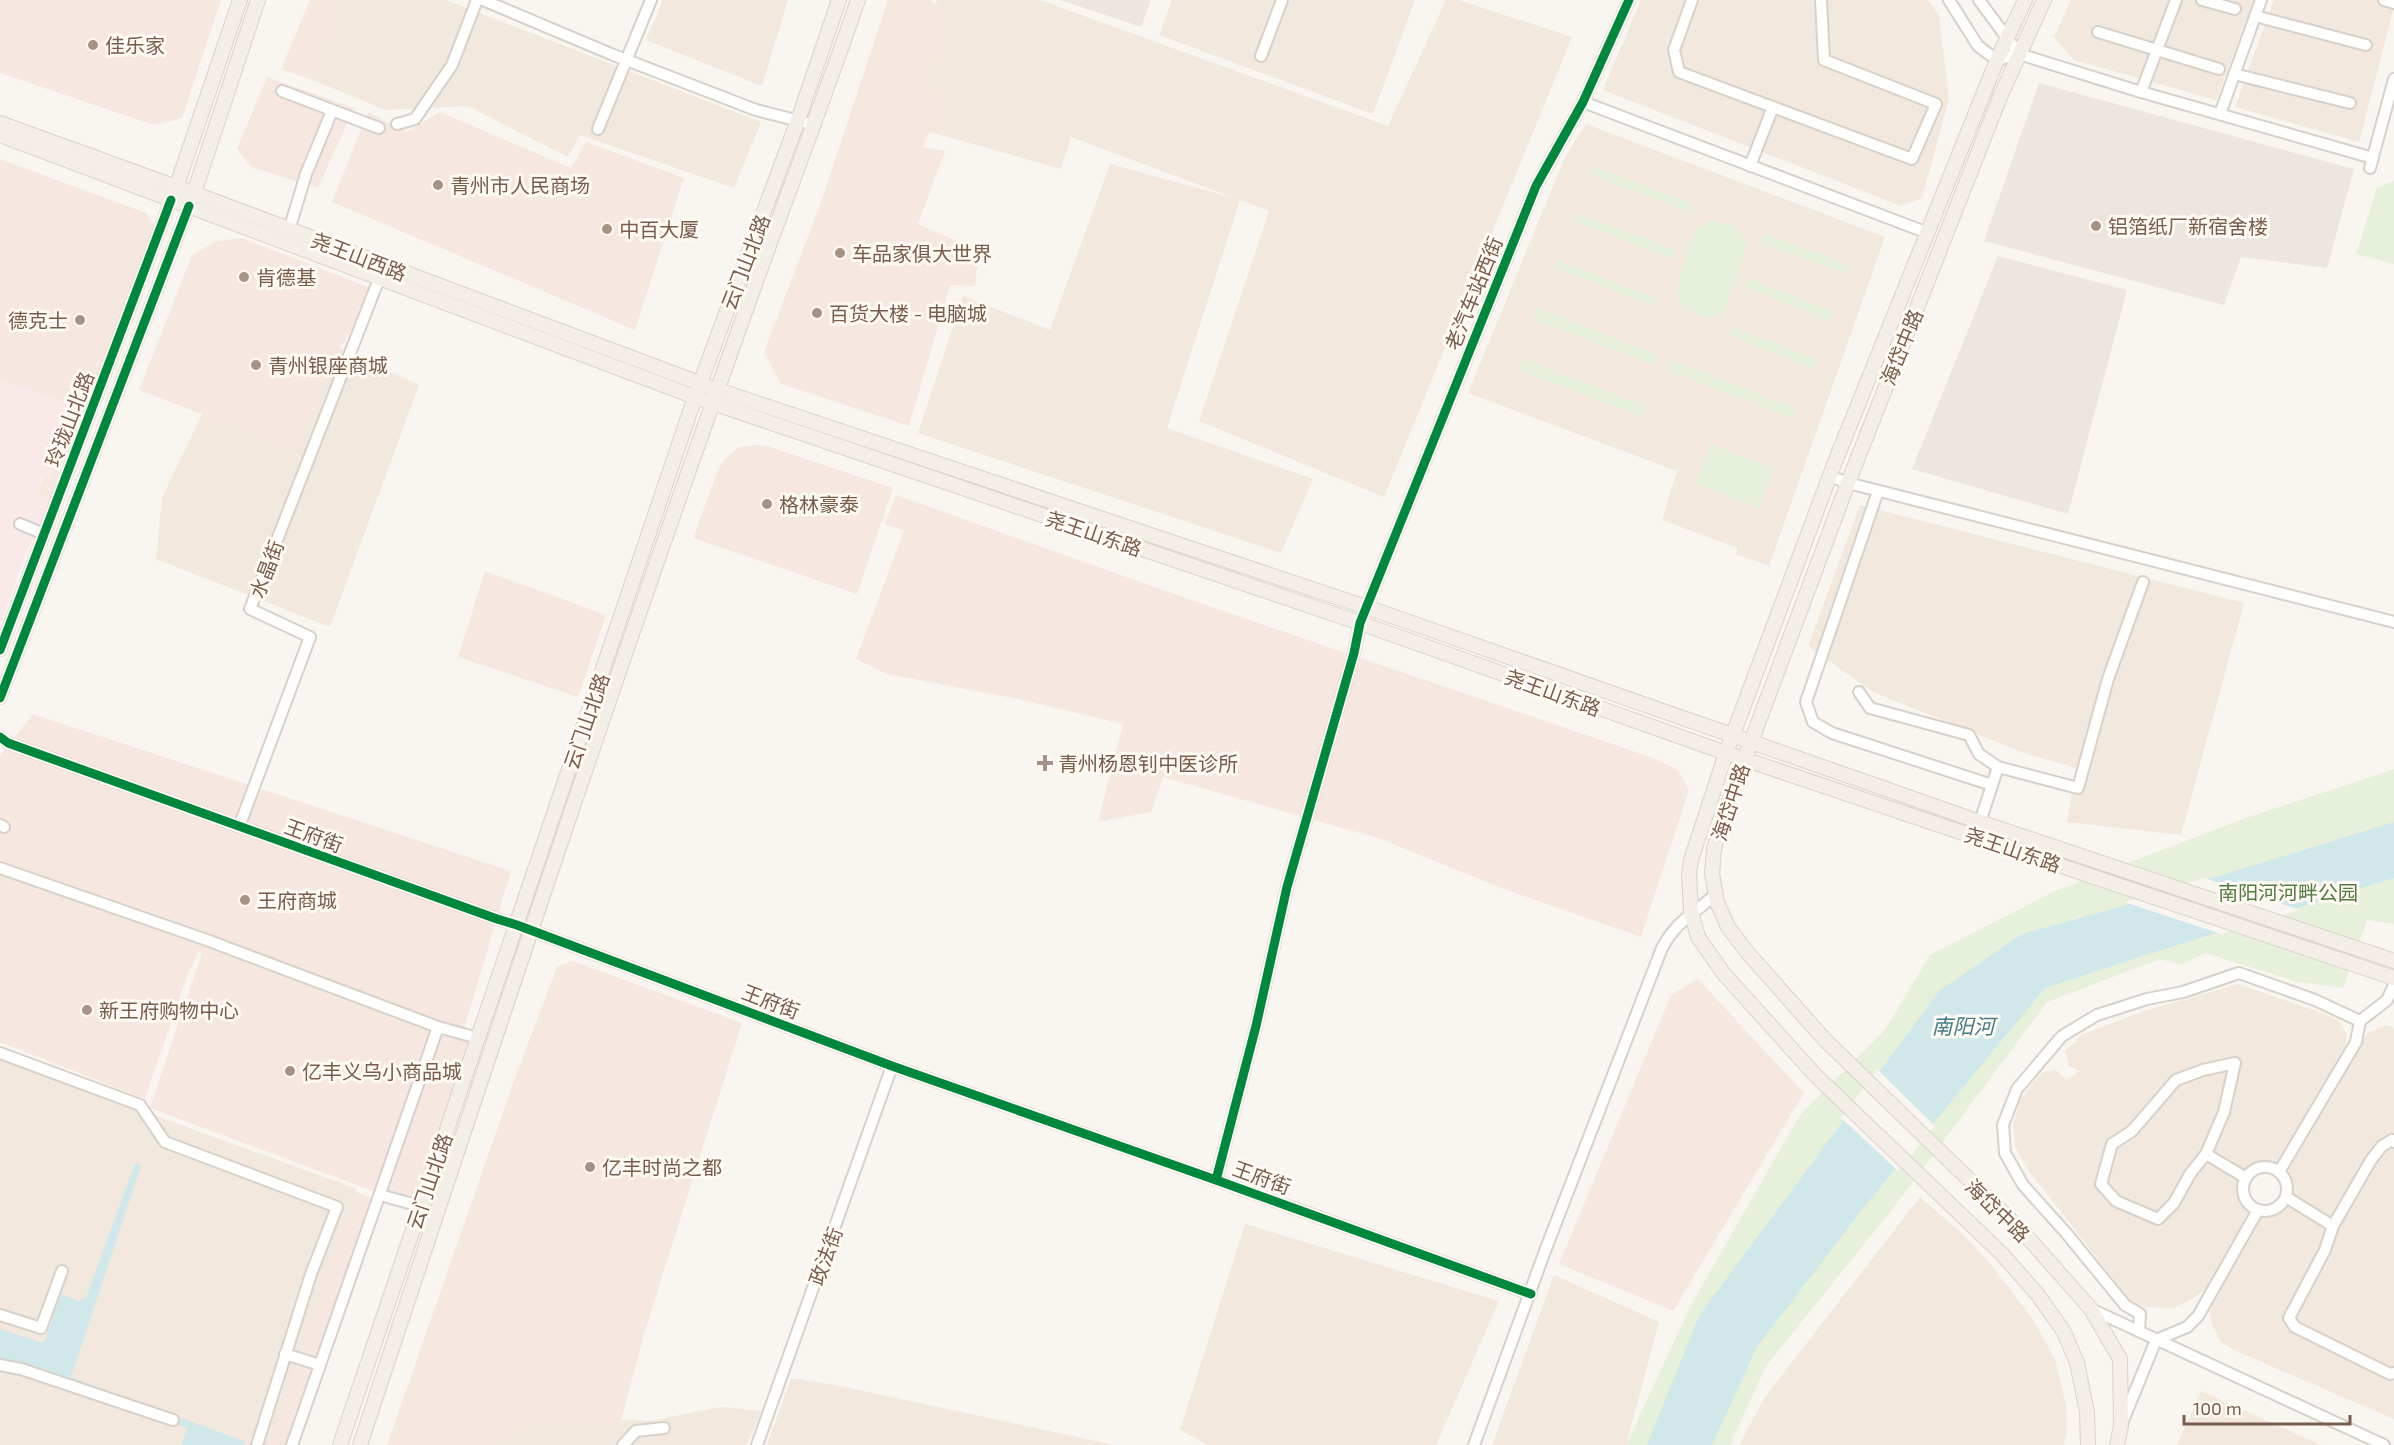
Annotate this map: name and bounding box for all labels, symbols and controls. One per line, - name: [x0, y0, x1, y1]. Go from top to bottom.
- place label: 佳乐家: [105, 33, 165, 57]
- marker: 佳乐家: [86, 38, 100, 52]
- place label: 青州市人民商场: [450, 173, 590, 197]
- marker: 青州市人民商场: [431, 178, 445, 192]
- street label: 云门山北路: [716, 211, 774, 313]
- place label: 铝箔纸厂新宿舍楼: [2108, 214, 2268, 238]
- place label: 中百大厦: [619, 217, 699, 241]
- marker: 铝箔纸厂新宿舍楼: [2089, 219, 2103, 233]
- marker: 中百大厦: [600, 222, 614, 236]
- street label: 尧王山西路: [308, 227, 410, 285]
- street label: 老汽车站西街: [1439, 233, 1507, 353]
- place label: 车品家俱大世界: [852, 241, 992, 265]
- marker: 车品家俱大世界: [833, 246, 847, 260]
- place label: 肯德基: [256, 265, 316, 289]
- marker: 肯德基: [237, 270, 251, 284]
- place label: 百货大楼 - 电脑城: [829, 301, 987, 325]
- street label: 海岱中路: [1875, 305, 1927, 389]
- marker: 百货大楼 - 电脑城: [810, 306, 824, 320]
- place label: 德克士: [8, 308, 68, 332]
- marker: 德克士: [73, 313, 87, 327]
- place label: 青州银座商城: [268, 353, 388, 377]
- marker: 青州银座商城: [249, 358, 263, 372]
- street label: 玲珑山北路: [40, 368, 98, 470]
- place label: 格林豪泰: [779, 492, 859, 516]
- marker: 格林豪泰: [760, 497, 774, 511]
- street label: 尧王山东路: [1043, 505, 1145, 561]
- street label: 水晶街: [244, 537, 288, 601]
- street label: 尧王山东路: [1502, 664, 1604, 720]
- street label: 云门山北路: [558, 670, 614, 772]
- place label: 青州杨恩钊中医诊所: [1058, 751, 1238, 775]
- marker: 青州杨恩钊中医诊所: [1036, 754, 1054, 772]
- street label: 海岱中路: [1706, 760, 1754, 844]
- street label: 王府街: [282, 813, 346, 857]
- street label: 尧王山东路: [1962, 821, 2064, 877]
- park label: 南阳河河畔公园: [2218, 880, 2358, 904]
- place label: 王府商城: [257, 888, 337, 912]
- marker: 王府商城: [238, 893, 252, 907]
- street label: 王府街: [739, 979, 803, 1023]
- place label: 新王府购物中心: [99, 998, 239, 1022]
- marker: 新王府购物中心: [80, 1003, 94, 1017]
- water label: 南阳河: [1932, 1013, 1998, 1038]
- place label: 亿丰义乌小商品城: [302, 1059, 462, 1083]
- marker: 亿丰义乌小商品城: [283, 1064, 297, 1078]
- street label: 云门山北路: [401, 1130, 457, 1232]
- place label: 亿丰时尚之都: [602, 1155, 722, 1179]
- street label: 王府街: [1230, 1155, 1294, 1199]
- marker: 亿丰时尚之都: [583, 1160, 597, 1174]
- street label: 海岱中路: [1961, 1174, 2035, 1246]
- street label: 政法街: [803, 1224, 847, 1288]
- scale bar: [2184, 1388, 2350, 1426]
- text: 100 m: [2193, 1397, 2242, 1419]

